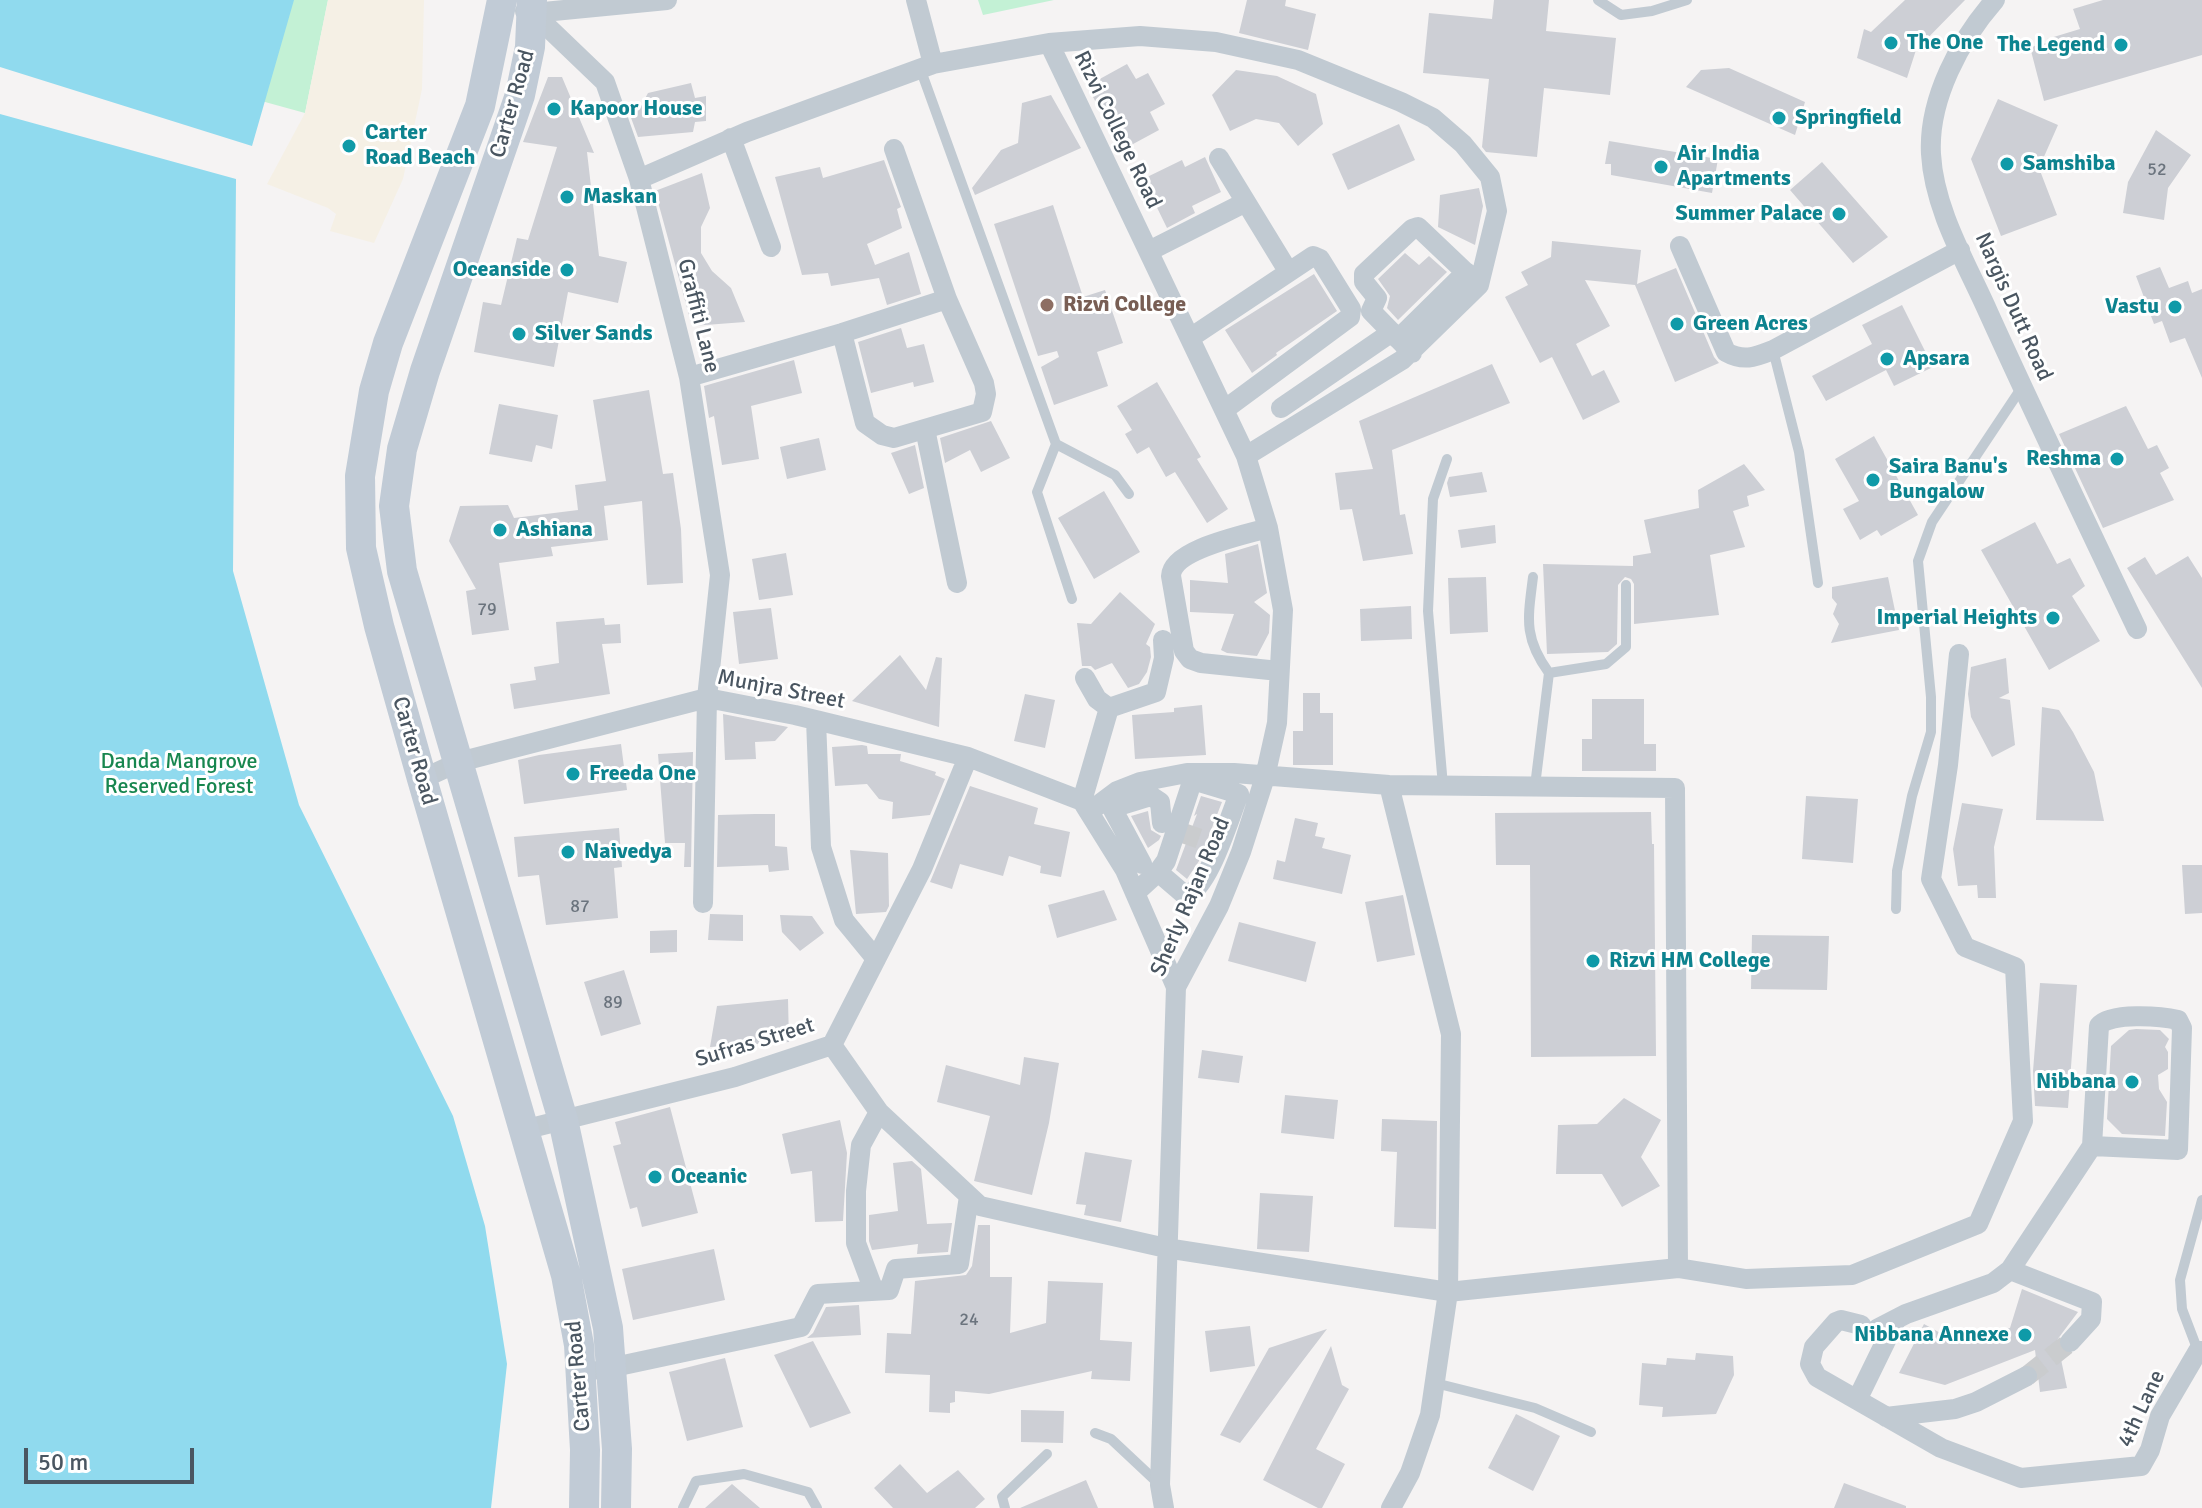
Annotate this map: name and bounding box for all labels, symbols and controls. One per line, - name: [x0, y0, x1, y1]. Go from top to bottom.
- place label: The One: [1907, 30, 1984, 56]
- place label: The Legend: [1997, 32, 2105, 58]
- marker: The One: [1882, 34, 1900, 52]
- marker: The Legend: [2112, 36, 2130, 54]
- street label: Carter Road: [485, 47, 541, 161]
- street label: Rizvi College Road: [1067, 47, 1167, 213]
- place label: Kapoor House: [570, 96, 703, 122]
- marker: Kapoor House: [545, 100, 563, 118]
- place label: Springfield: [1795, 105, 1901, 131]
- marker: Springfield: [1770, 109, 1788, 127]
- place label: Carter Road Beach: [365, 120, 476, 172]
- marker: Carter Road Beach: [340, 137, 358, 155]
- place label: Air India Apartments: [1677, 141, 1791, 192]
- place label: Samshiba: [2023, 151, 2116, 177]
- marker: Samshiba: [1998, 155, 2016, 173]
- marker: Air India Apartments: [1652, 158, 1670, 176]
- house number: 52: [2147, 159, 2167, 181]
- place label: Maskan: [583, 184, 657, 210]
- marker: Maskan: [558, 188, 576, 206]
- place label: Summer Palace: [1675, 201, 1823, 227]
- marker: Summer Palace: [1830, 205, 1848, 223]
- street label: Nargis Dutt Road: [1968, 229, 2058, 385]
- street label: Graffiti Lane: [671, 256, 725, 376]
- place label: Oceanside: [453, 257, 551, 283]
- marker: Oceanside: [558, 261, 576, 279]
- place label: Rizvi College: [1063, 292, 1186, 318]
- place label: Vastu: [2105, 294, 2159, 320]
- marker: Rizvi College: [1038, 296, 1056, 314]
- marker: Vastu: [2166, 298, 2184, 316]
- place label: Green Acres: [1693, 311, 1808, 337]
- marker: Green Acres: [1668, 315, 1686, 333]
- place label: Silver Sands: [535, 321, 653, 347]
- marker: Silver Sands: [510, 325, 528, 343]
- place label: Apsara: [1903, 346, 1970, 372]
- marker: Apsara: [1878, 350, 1896, 368]
- place label: Reshma: [2026, 446, 2101, 472]
- marker: Reshma: [2108, 450, 2126, 468]
- place label: Saira Banu's Bungalow: [1889, 454, 2008, 506]
- marker: Saira Banu's Bungalow: [1864, 471, 1882, 489]
- place label: Ashiana: [516, 517, 593, 543]
- marker: Ashiana: [491, 521, 509, 539]
- house number: 79: [477, 599, 497, 621]
- place label: Imperial Heights: [1876, 605, 2037, 631]
- marker: Imperial Heights: [2044, 609, 2062, 627]
- street label: Munjra Street: [715, 665, 847, 715]
- street label: Carter Road: [386, 694, 442, 808]
- park label: Danda Mangrove Reserved Forest: [100, 749, 258, 800]
- place label: Freeda One: [589, 761, 696, 787]
- marker: Freeda One: [564, 765, 582, 783]
- street label: Sherly Rajan Road: [1146, 814, 1236, 980]
- place label: Naivedya: [584, 839, 672, 865]
- marker: Naivedya: [559, 843, 577, 861]
- house number: 87: [570, 896, 590, 918]
- place label: Rizvi HM College: [1609, 948, 1770, 974]
- marker: Rizvi HM College: [1584, 952, 1602, 970]
- house number: 89: [603, 992, 623, 1014]
- street label: Sufras Street: [692, 1012, 818, 1074]
- place label: Nibbana: [2036, 1069, 2116, 1095]
- marker: Nibbana: [2123, 1073, 2141, 1091]
- place label: Oceanic: [671, 1164, 747, 1190]
- marker: Oceanic: [646, 1168, 664, 1186]
- house number: 24: [959, 1309, 979, 1331]
- street label: Carter Road: [561, 1319, 597, 1433]
- place label: Nibbana Annexe: [1854, 1322, 2009, 1348]
- marker: Nibbana Annexe: [2016, 1326, 2034, 1344]
- street label: 4th Lane: [2113, 1366, 2171, 1452]
- scale bar: [28, 1432, 198, 1482]
- text: 50 m: [38, 1447, 88, 1477]

